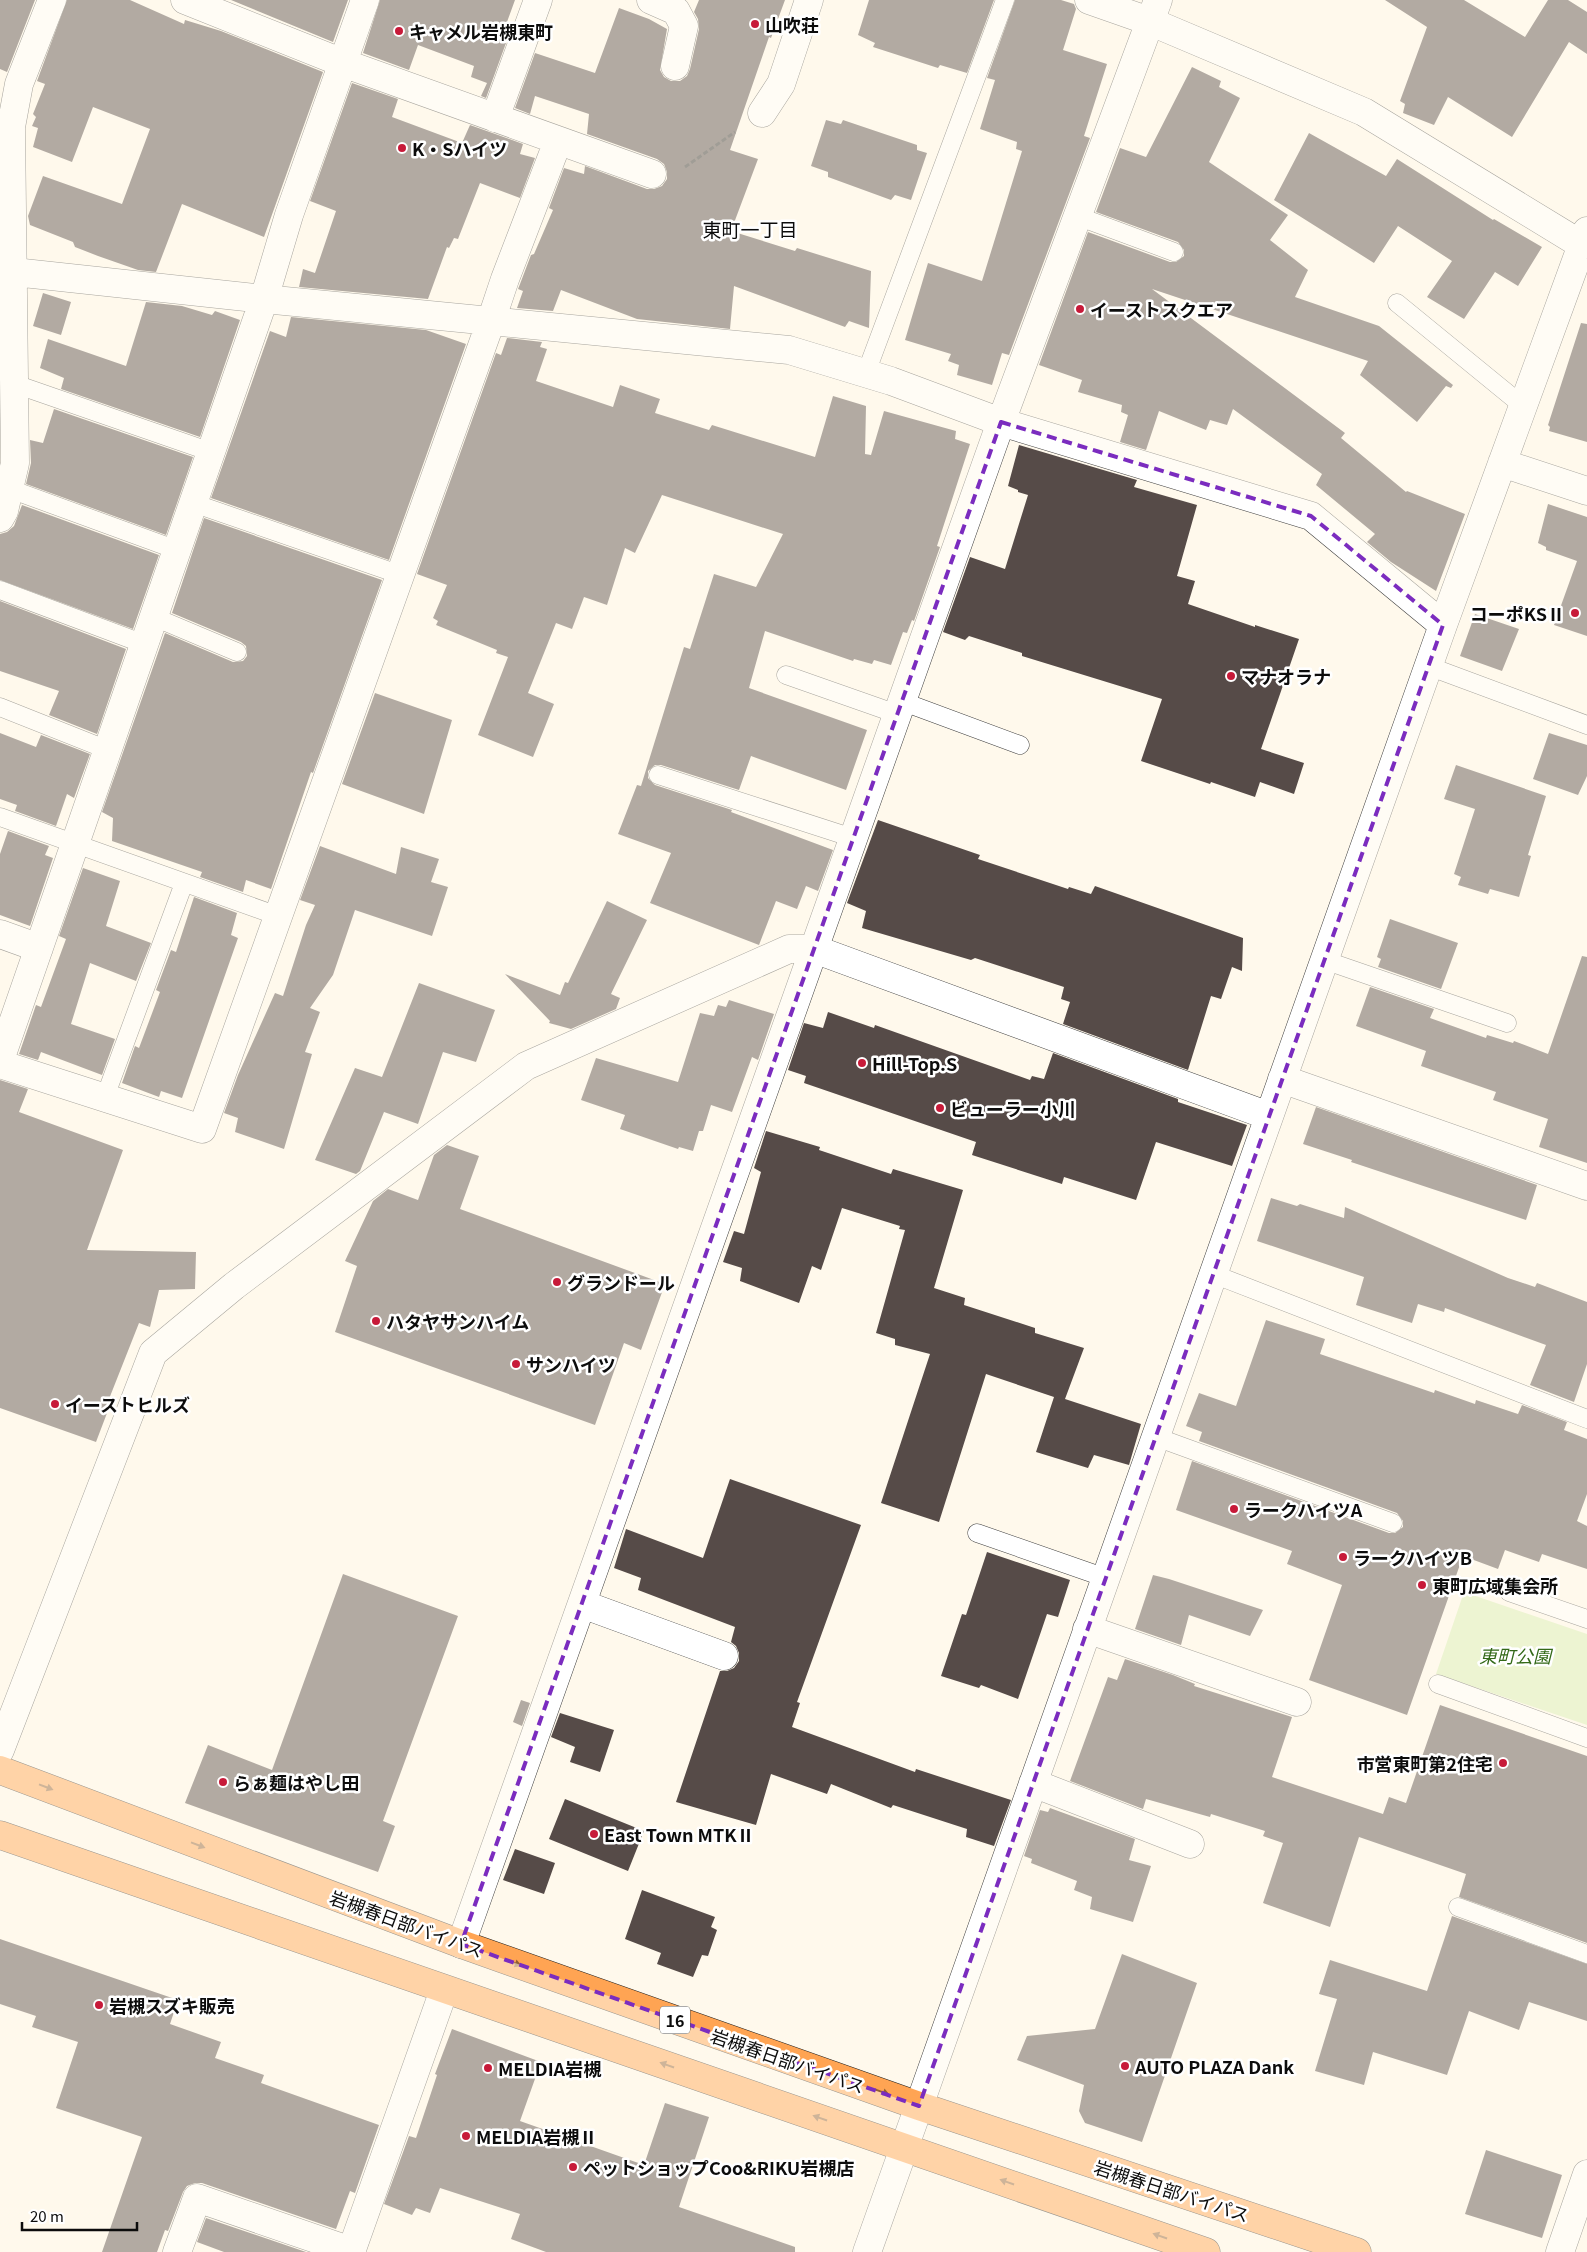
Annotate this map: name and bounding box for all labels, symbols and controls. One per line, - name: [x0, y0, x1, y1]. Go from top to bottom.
- place label: 山吹荘: [765, 11, 819, 37]
- place label: キャメル岩槻東町: [409, 18, 553, 44]
- marker: 山吹荘: [749, 18, 761, 30]
- marker: キャメル岩槻東町: [393, 25, 405, 37]
- place label: K・Sハイツ: [412, 135, 507, 161]
- marker: K・Sハイツ: [396, 142, 408, 154]
- district label: 東町一丁目: [702, 215, 798, 242]
- place label: イーストスクエア: [1090, 296, 1233, 322]
- marker: イーストスクエア: [1074, 303, 1086, 315]
- place label: コーポKSⅡ: [1470, 600, 1565, 626]
- marker: コーポKSⅡ: [1569, 607, 1581, 619]
- place label: マナオラナ: [1241, 663, 1331, 689]
- marker: マナオラナ: [1225, 670, 1237, 682]
- place label: Hill-Top.S: [872, 1050, 957, 1076]
- marker: Hill-Top.S: [856, 1057, 868, 1069]
- place label: ビューラー小川: [950, 1095, 1076, 1121]
- marker: ビューラー小川: [934, 1102, 946, 1114]
- place label: グランドール: [567, 1269, 675, 1295]
- marker: グランドール: [551, 1276, 563, 1288]
- place label: ハタヤサンハイム: [386, 1308, 529, 1334]
- marker: ハタヤサンハイム: [370, 1315, 382, 1327]
- place label: サンハイツ: [526, 1351, 616, 1377]
- marker: サンハイツ: [510, 1358, 522, 1370]
- place label: イーストヒルズ: [65, 1391, 190, 1417]
- marker: イーストヒルズ: [49, 1398, 61, 1410]
- place label: ラークハイツA: [1244, 1496, 1363, 1522]
- marker: ラークハイツA: [1228, 1503, 1240, 1515]
- place label: ラークハイツB: [1353, 1544, 1472, 1570]
- marker: ラークハイツB: [1337, 1551, 1349, 1563]
- place label: 東町広域集会所: [1432, 1572, 1558, 1598]
- marker: 東町広域集会所: [1416, 1579, 1428, 1591]
- park label: 東町公園: [1479, 1642, 1554, 1668]
- place label: 市営東町第2住宅: [1356, 1750, 1493, 1776]
- marker: 市営東町第2住宅: [1497, 1757, 1509, 1769]
- place label: らぁ麺はやし田: [233, 1769, 359, 1795]
- marker: らぁ麺はやし田: [217, 1776, 229, 1788]
- one-way arrow: [38, 1784, 53, 1791]
- place label: East Town MTKⅡ: [604, 1821, 755, 1847]
- marker: East Town MTKⅡ: [588, 1828, 600, 1840]
- one-way arrow: [190, 1841, 205, 1849]
- street label: 岩槻春日部バイパス: [327, 1883, 487, 1963]
- one-way arrow: [507, 1959, 522, 1967]
- place label: 岩槻スズキ販売: [109, 1992, 235, 2018]
- marker: 岩槻スズキ販売: [93, 1999, 105, 2011]
- road number: 16: [660, 2006, 690, 2034]
- street label: 岩槻春日部バイパス: [707, 2021, 869, 2099]
- place label: AUTO PLAZA Dank: [1134, 2053, 1294, 2079]
- place label: MELDIA岩槻: [498, 2055, 601, 2081]
- marker: AUTO PLAZA Dank: [1119, 2060, 1131, 2072]
- one-way arrow: [659, 2061, 674, 2069]
- marker: MELDIA岩槻: [482, 2062, 494, 2074]
- one-way arrow: [874, 2089, 889, 2096]
- one-way arrow: [813, 2114, 828, 2121]
- place label: MELDIA岩槻Ⅱ: [476, 2123, 597, 2149]
- marker: MELDIA岩槻Ⅱ: [460, 2130, 472, 2142]
- street label: 岩槻春日部バイパス: [1091, 2153, 1253, 2227]
- place label: ペットショップCoo&RIKU岩槻店: [583, 2154, 854, 2180]
- marker: ペットショップCoo&RIKU岩槻店: [567, 2161, 579, 2173]
- one-way arrow: [999, 2178, 1014, 2186]
- scale bar: [22, 2200, 138, 2232]
- text: 20 m: [30, 2205, 64, 2226]
- one-way arrow: [1153, 2232, 1168, 2239]

